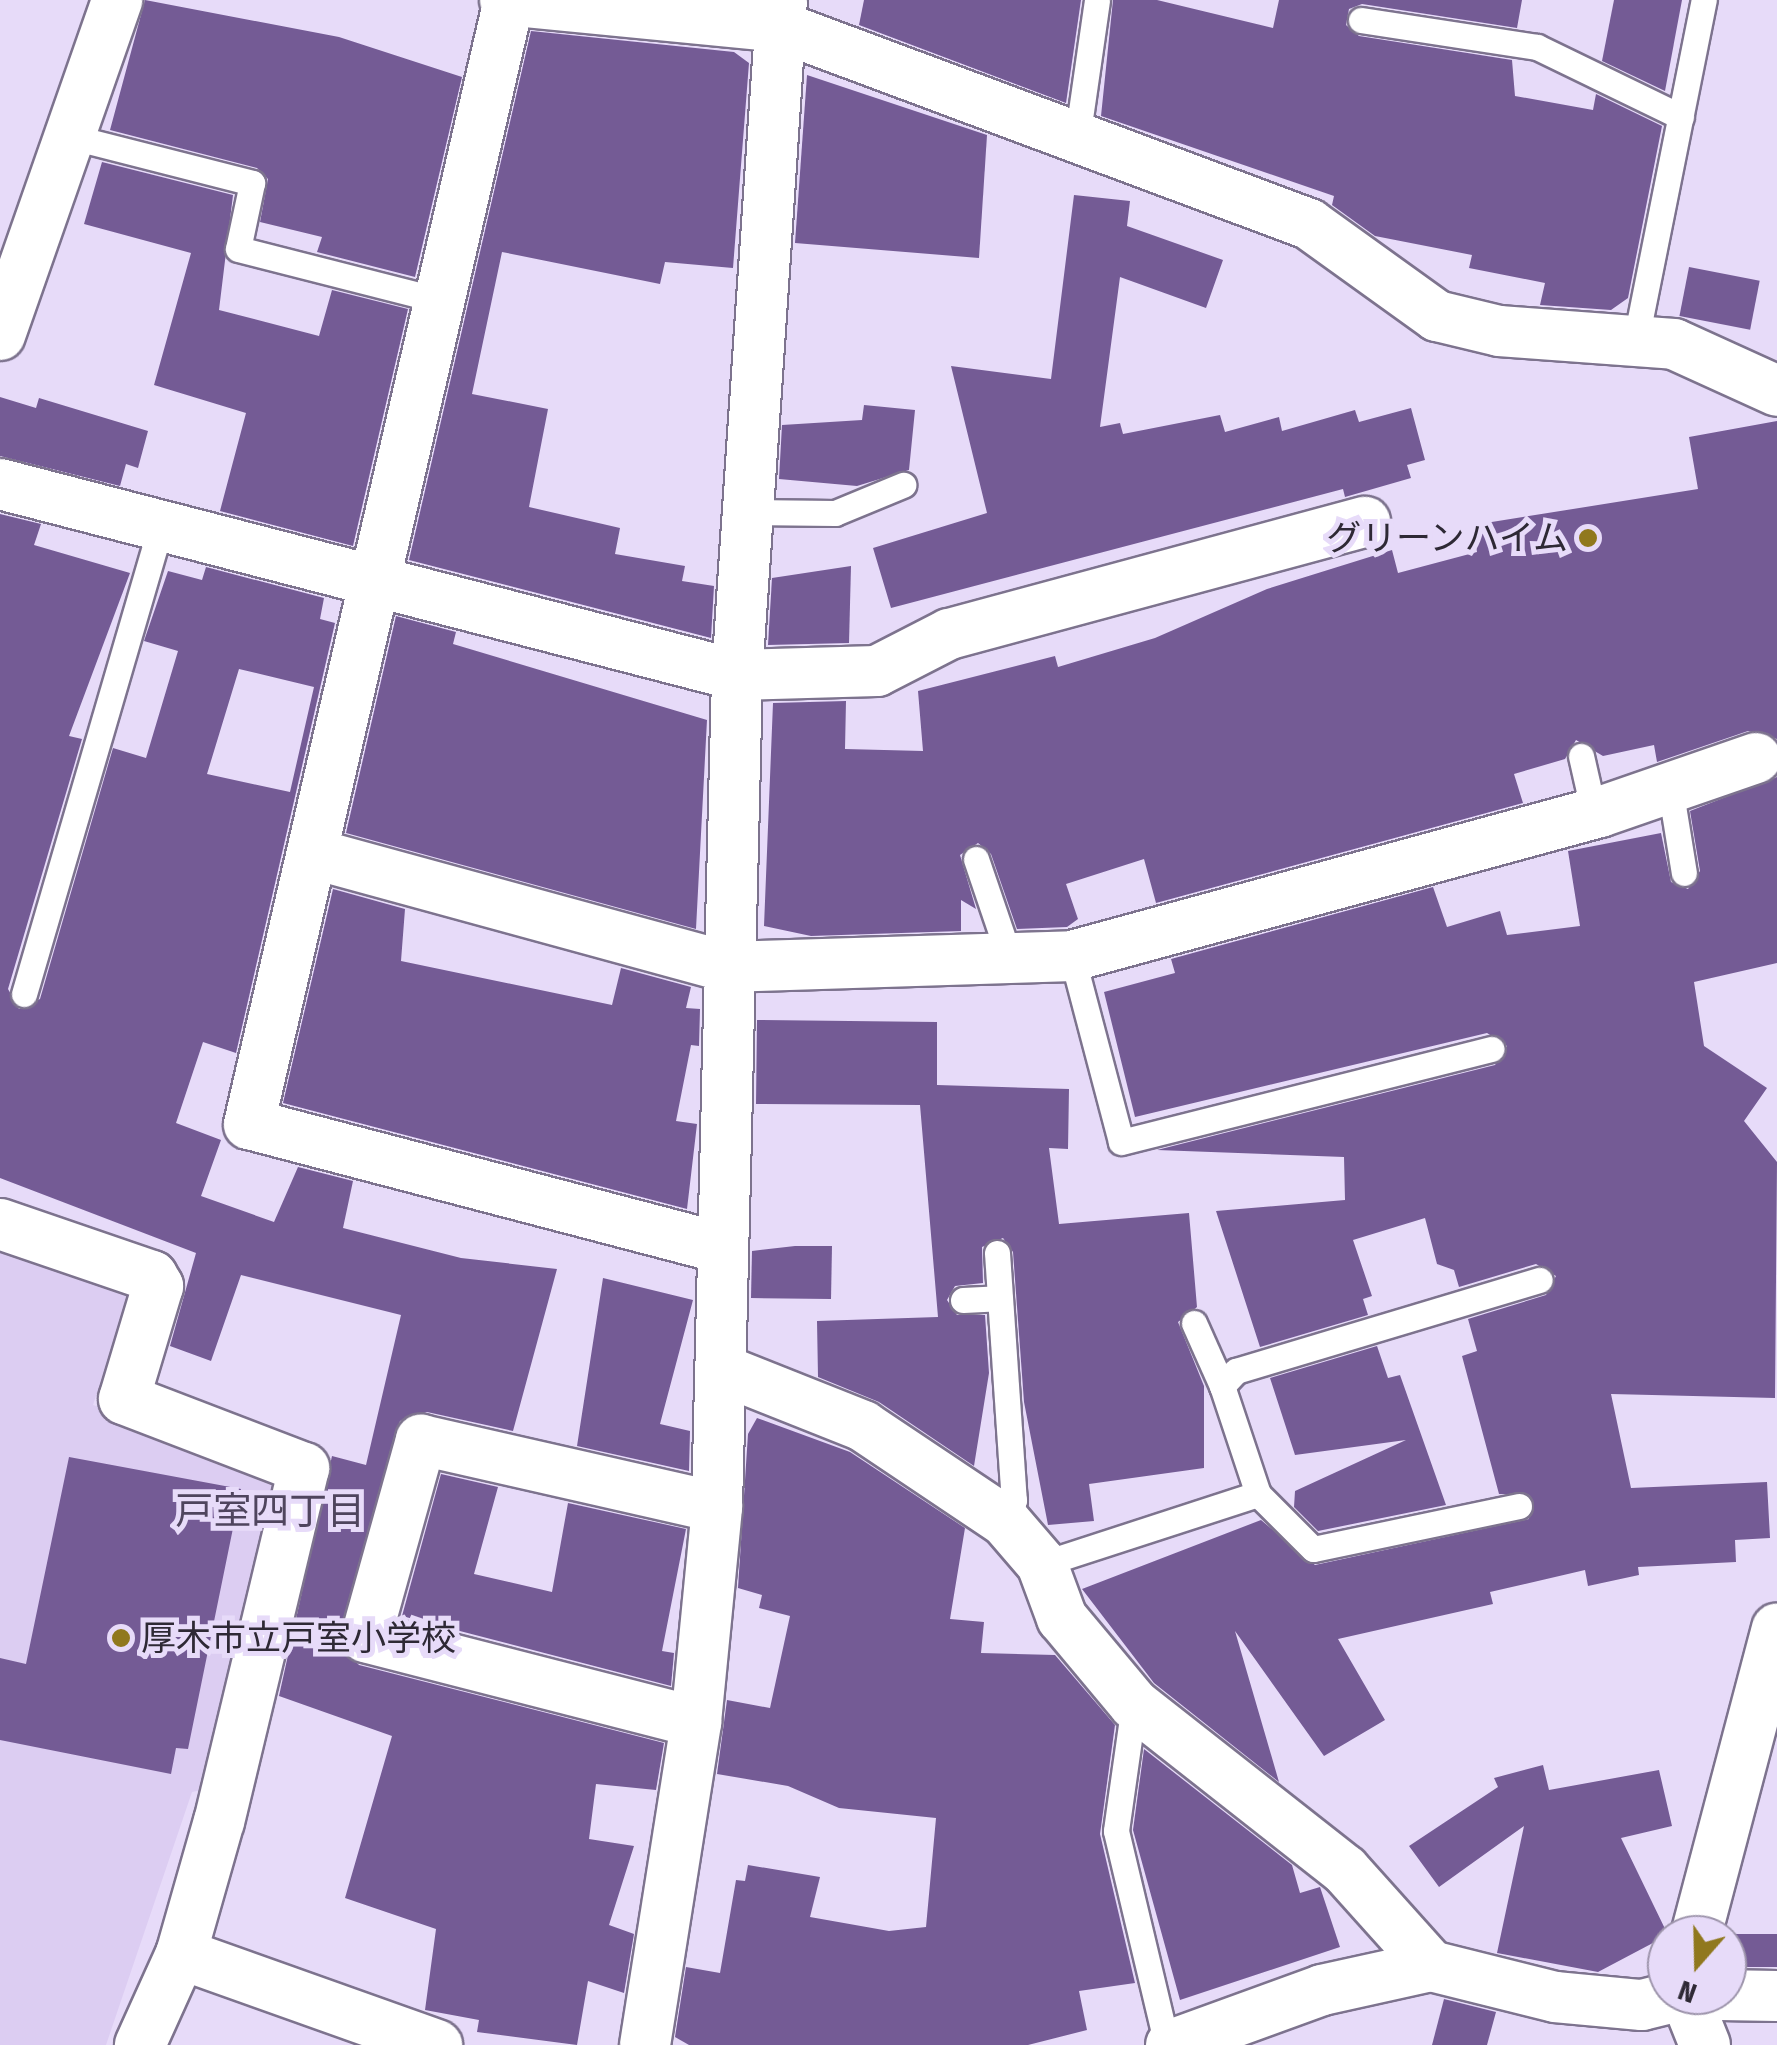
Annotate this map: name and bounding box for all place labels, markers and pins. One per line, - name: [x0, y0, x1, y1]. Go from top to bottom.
- place label: グリーンハイム: [1323, 517, 1568, 559]
- marker: グリーンハイム: [1577, 527, 1599, 549]
- place label: 厚木市立戸室小学校: [141, 1617, 456, 1659]
- marker: 厚木市立戸室小学校: [110, 1627, 132, 1649]

